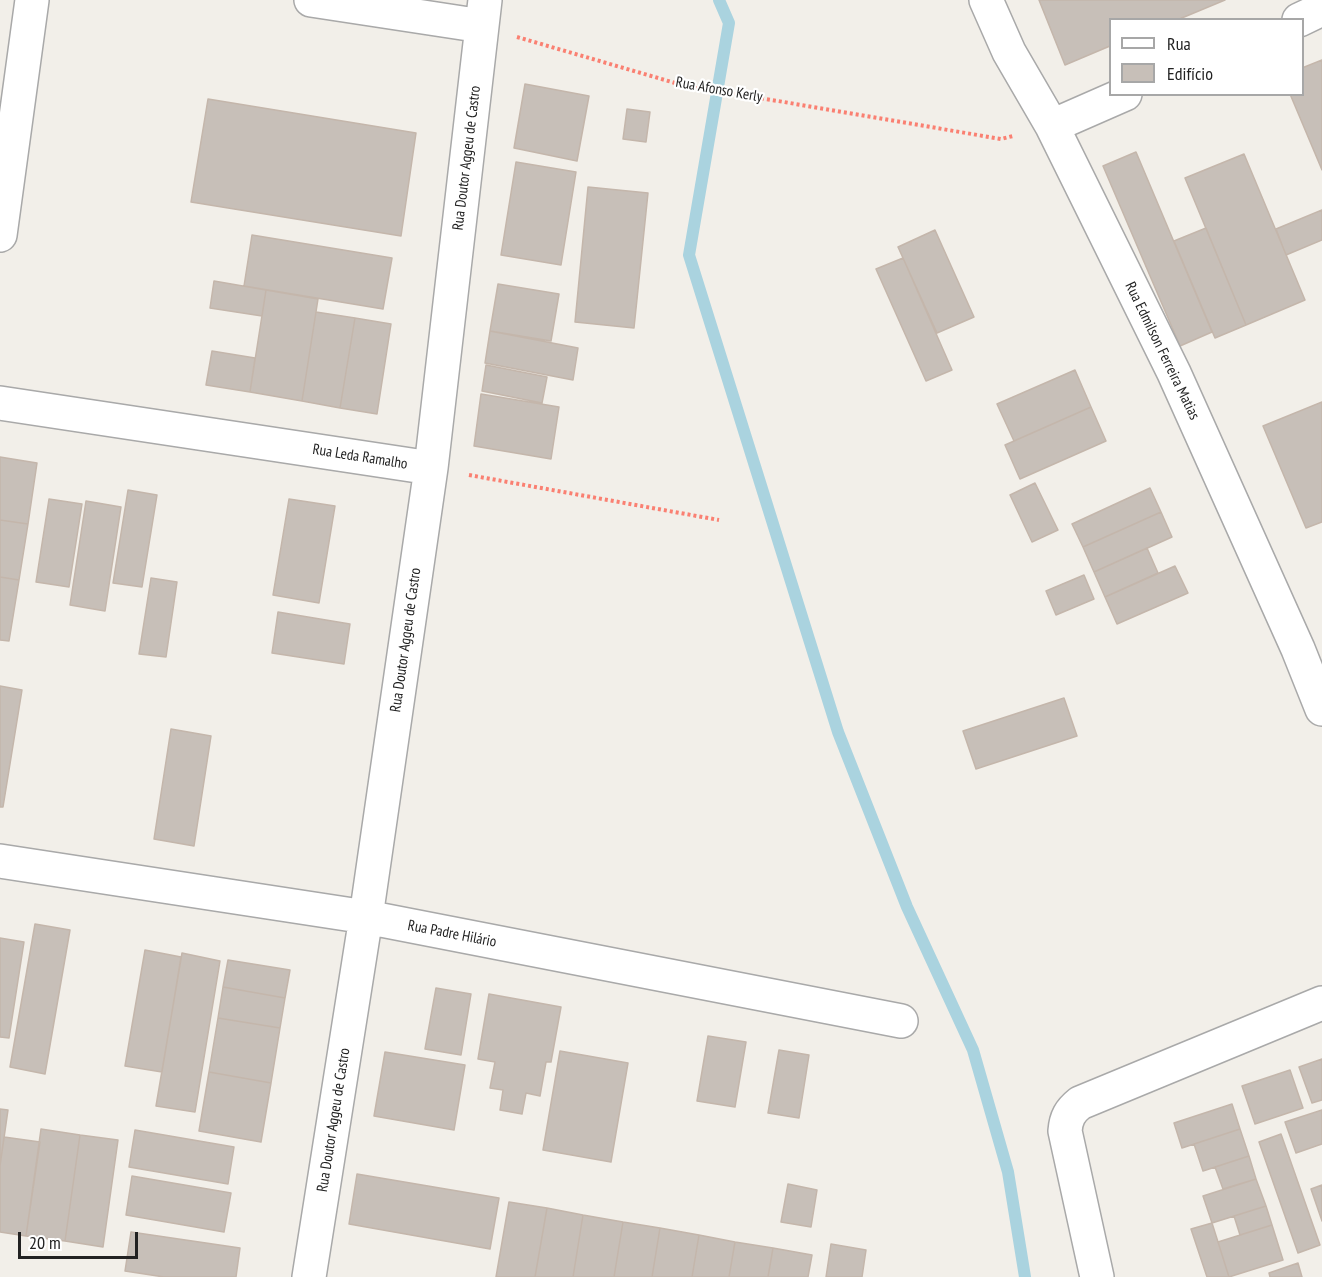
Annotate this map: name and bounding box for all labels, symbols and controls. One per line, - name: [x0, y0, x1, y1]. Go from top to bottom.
- legend: [1109, 18, 1304, 96]
- text: Rua: [1167, 32, 1191, 55]
- text: Edifício: [1167, 62, 1213, 85]
- street label: Rua Afonso Kerly: [674, 74, 764, 106]
- street label: Rua Doutor Aggeu de Castro: [449, 85, 485, 231]
- street label: Rua Edmilson Ferreira Matias: [1121, 279, 1203, 423]
- street label: Rua Leda Ramalho: [311, 441, 409, 473]
- street label: Rua Doutor Aggeu de Castro: [387, 567, 425, 713]
- street label: Rua Padre Hilário: [406, 917, 498, 951]
- street label: Rua Doutor Aggeu de Castro: [314, 1047, 354, 1193]
- scale bar: [21, 1220, 141, 1258]
- text: 20 m: [29, 1231, 61, 1254]

